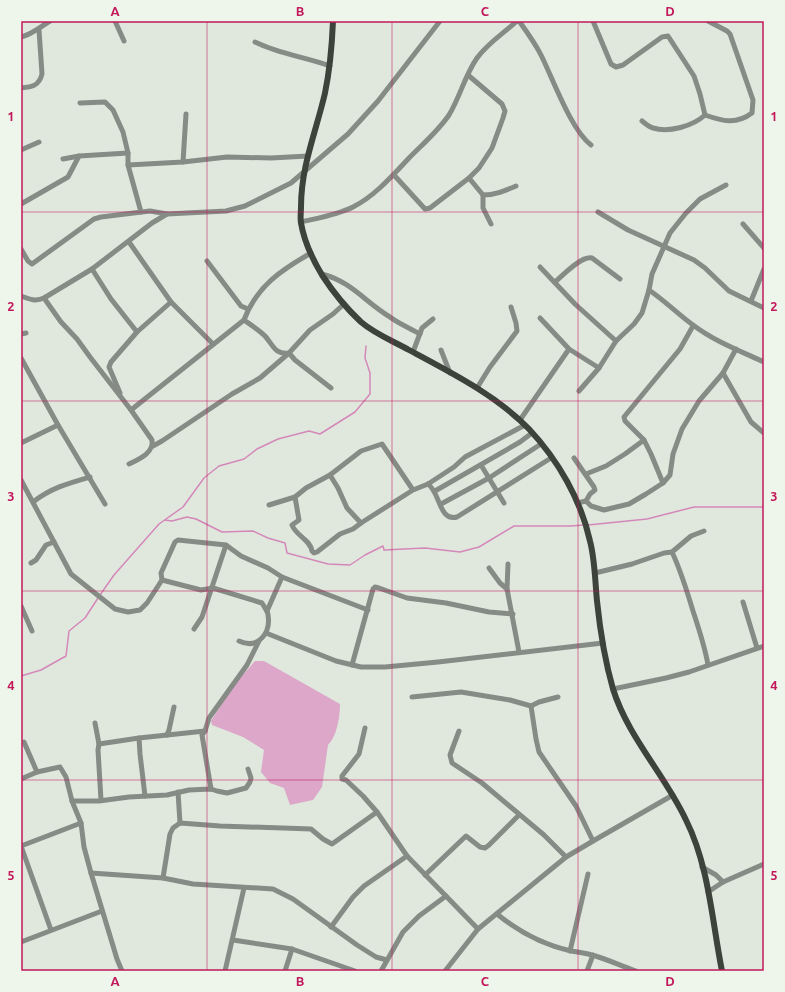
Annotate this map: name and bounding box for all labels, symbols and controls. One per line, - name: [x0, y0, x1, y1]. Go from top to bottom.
- text: A: [110, 4, 120, 18]
- text: B: [296, 4, 305, 18]
- text: C: [481, 4, 490, 18]
- text: D: [665, 4, 675, 18]
- text: 1: [7, 109, 15, 123]
- text: 1: [770, 109, 778, 123]
- text: 2: [7, 299, 15, 313]
- text: 2: [770, 299, 778, 313]
- text: 3: [7, 489, 15, 503]
- text: 3: [770, 489, 778, 503]
- text: 4: [7, 678, 15, 692]
- text: 4: [770, 678, 778, 692]
- text: 5: [7, 868, 15, 882]
- text: 5: [770, 868, 778, 882]
- text: A: [110, 974, 120, 988]
- text: B: [296, 974, 305, 988]
- text: C: [481, 974, 490, 988]
- text: D: [665, 974, 675, 988]

